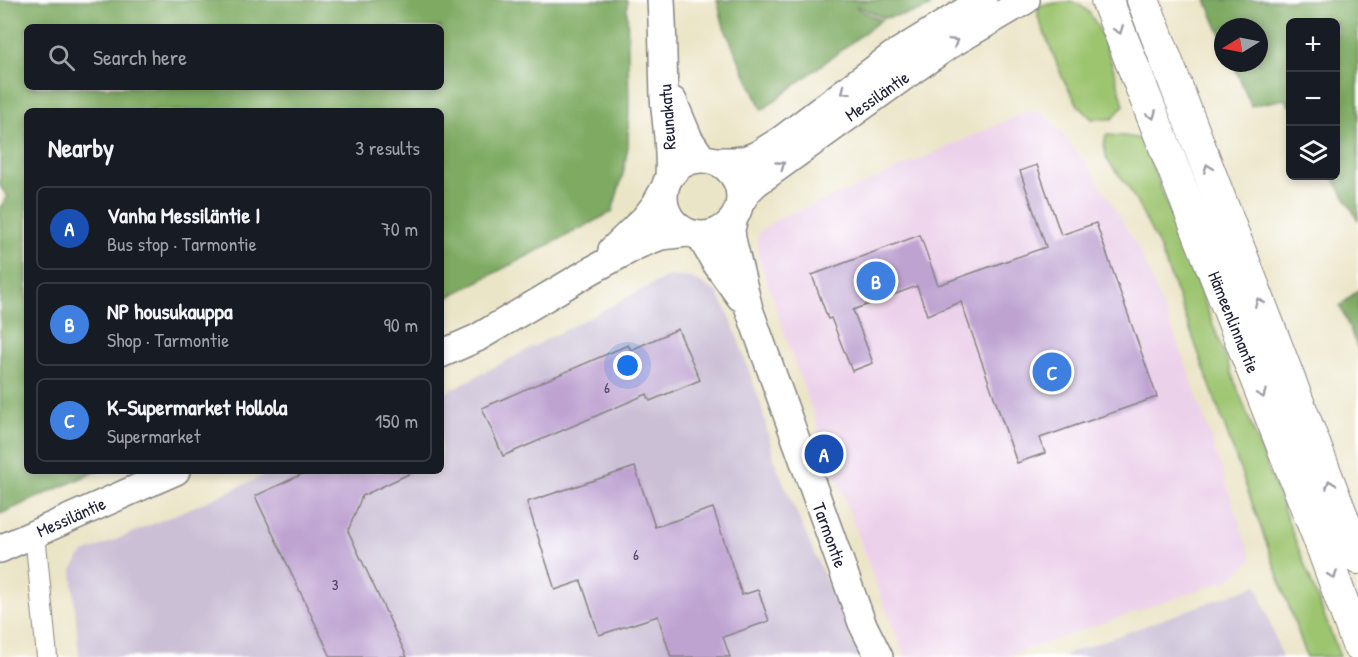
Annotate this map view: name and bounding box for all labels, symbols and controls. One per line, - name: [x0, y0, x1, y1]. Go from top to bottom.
- north arrow: [1214, 18, 1268, 72]
- map controls: [1286, 18, 1340, 180]
- button: +: [1286, 18, 1340, 72]
- search box: [24, 24, 444, 90]
- one-way arrow: [1112, 24, 1124, 35]
- one-way arrow: [948, 39, 959, 50]
- icon: search: [45, 41, 78, 74]
- text: Search here: [93, 42, 187, 72]
- street label: Messiläntie: [840, 65, 914, 127]
- button: −: [1286, 72, 1340, 126]
- street label: Reunakatu: [652, 83, 682, 151]
- one-way arrow: [841, 84, 852, 95]
- one-way arrow: [1145, 108, 1157, 119]
- button: layers: [1286, 126, 1340, 180]
- text: Nearby: [48, 130, 114, 165]
- text: 3 results: [355, 134, 420, 161]
- one-way arrow: [774, 161, 785, 172]
- one-way arrow: [1202, 163, 1215, 173]
- text: Vanha Messiläntie I: [107, 200, 260, 230]
- text: A: [65, 215, 74, 242]
- text: 70 m: [381, 215, 418, 242]
- text: Bus stop · Tarmontie: [107, 230, 257, 257]
- pin: B: [856, 258, 896, 304]
- street label: Hämeenlinnantie: [1202, 267, 1266, 377]
- text: NP housukauppa: [107, 296, 233, 326]
- one-way arrow: [1254, 297, 1267, 307]
- text: B: [64, 311, 75, 338]
- text: 90 m: [384, 311, 418, 338]
- text: Shop · Tarmontie: [107, 326, 229, 353]
- pin: C: [1032, 350, 1072, 394]
- your location: [613, 351, 642, 380]
- house number: 6: [604, 377, 610, 398]
- one-way arrow: [1255, 387, 1267, 398]
- text: K-Supermarket Hollola: [107, 392, 288, 422]
- text: C: [64, 407, 75, 434]
- text: 150 m: [375, 407, 418, 434]
- text: Supermarket: [107, 422, 201, 449]
- pin: A: [804, 432, 844, 476]
- one-way arrow: [1324, 479, 1337, 489]
- street label: Messiläntie: [33, 491, 109, 543]
- street label: Tarmontie: [807, 499, 853, 571]
- house number: 6: [633, 544, 639, 565]
- one-way arrow: [1325, 569, 1338, 580]
- house number: 3: [332, 574, 339, 595]

